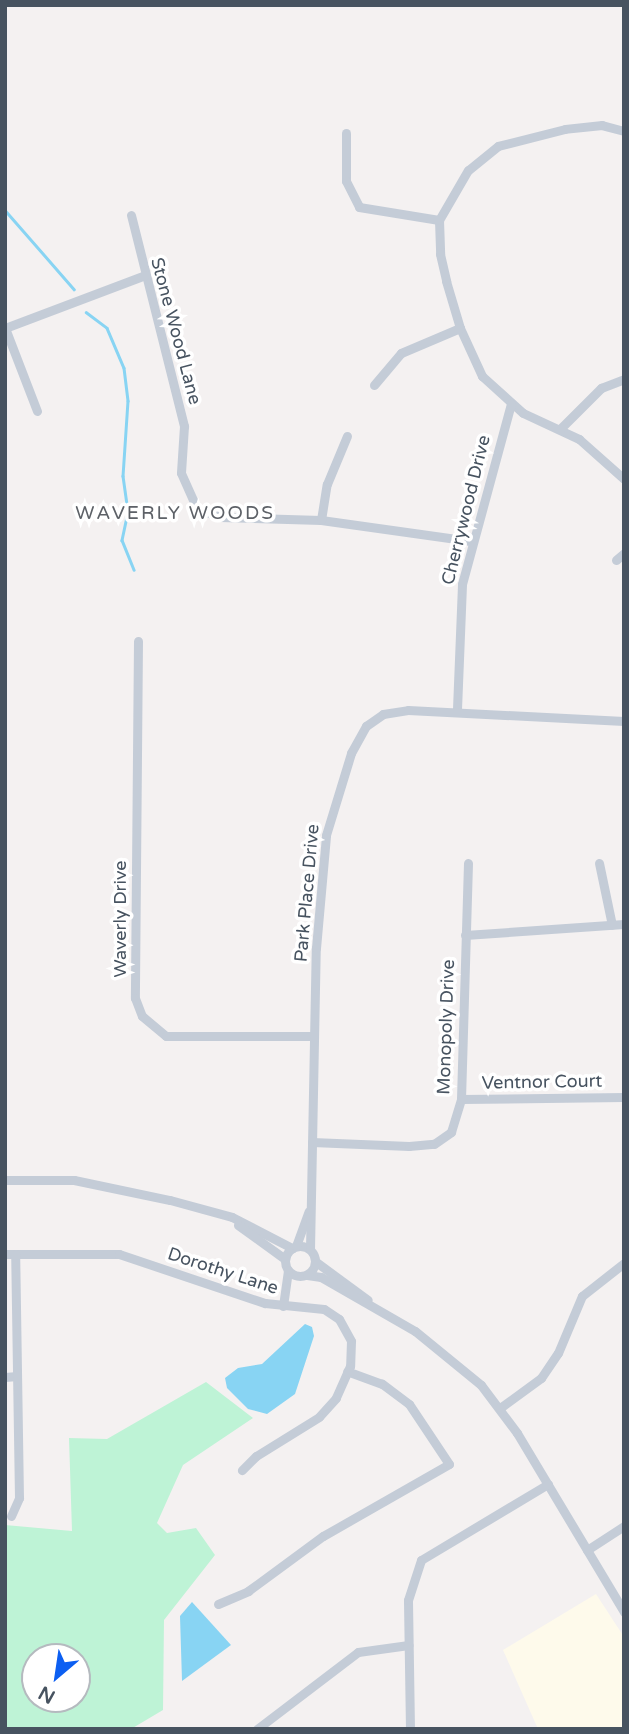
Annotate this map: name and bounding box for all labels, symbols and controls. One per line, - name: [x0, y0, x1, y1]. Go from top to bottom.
- street label: Stone Wood Lane: [146, 255, 206, 407]
- street label: Cherrywood Drive: [437, 433, 495, 587]
- district label: WAVERLY WOODS: [77, 503, 273, 525]
- street label: Park Place Drive: [290, 823, 324, 963]
- street label: Waverly Drive: [109, 860, 131, 978]
- street label: Monopoly Drive: [433, 959, 459, 1095]
- street label: Ventnor Court: [481, 1070, 603, 1094]
- street label: Dorothy Lane: [165, 1243, 281, 1299]
- north arrow: [21, 1643, 91, 1713]
- text: N: [35, 1681, 59, 1708]

